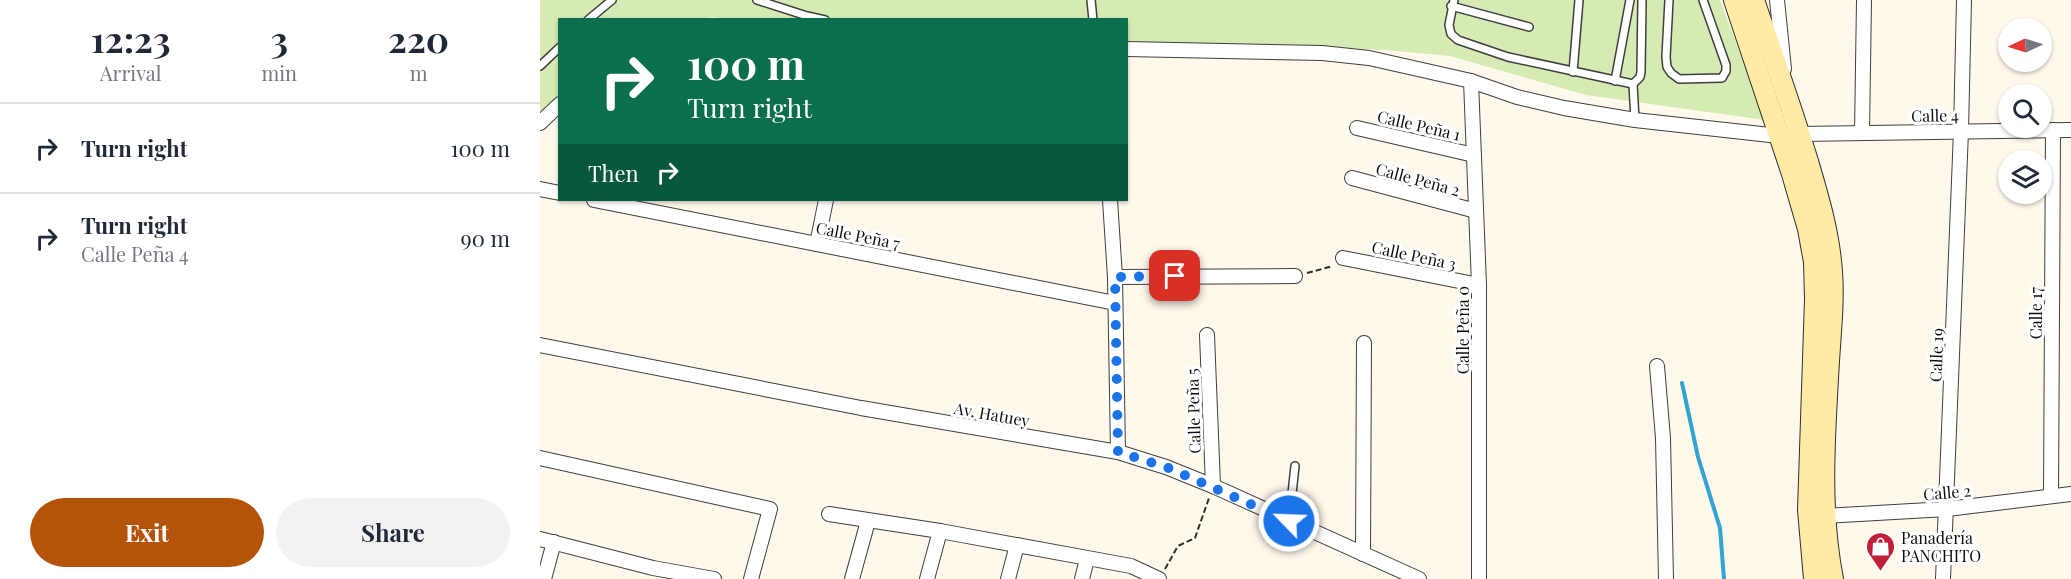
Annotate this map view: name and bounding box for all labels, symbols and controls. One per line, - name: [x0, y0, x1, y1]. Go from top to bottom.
- text: 12:23: [91, 14, 170, 62]
- text: 3: [270, 14, 288, 62]
- text: 220: [388, 14, 449, 62]
- north arrow: [1998, 18, 2052, 72]
- map controls: [1998, 18, 2052, 204]
- text: 100 m: [687, 35, 805, 91]
- icon: right: [588, 42, 666, 120]
- text: Arrival: [100, 59, 162, 86]
- text: min: [261, 59, 297, 86]
- text: m: [410, 59, 427, 86]
- button: search: [1998, 84, 2052, 138]
- text: Turn right: [687, 89, 812, 125]
- street label: Calle 4: [1911, 104, 1959, 126]
- street label: Calle Peña 1: [1375, 105, 1463, 145]
- icon: right: [30, 132, 63, 165]
- text: Turn right: [81, 133, 187, 163]
- text: 100 m: [450, 133, 510, 163]
- button: layers: [1998, 150, 2052, 204]
- icon: right: [651, 156, 684, 189]
- text: Then: [588, 158, 639, 188]
- street label: Calle Peña 2: [1374, 158, 1462, 200]
- text: Turn right: [81, 210, 187, 240]
- street label: Calle Peña 7: [814, 217, 902, 254]
- icon: right: [30, 222, 63, 255]
- text: 90 m: [461, 223, 510, 253]
- street label: Calle Peña 3: [1370, 236, 1458, 274]
- text: Calle Peña 4: [81, 240, 189, 267]
- pin: [1149, 250, 1200, 301]
- icon: arrive: [1158, 259, 1191, 292]
- street label: Calle Peña 0: [1452, 286, 1473, 374]
- street label: Calle 17: [2025, 286, 2046, 339]
- street label: Calle 19: [1925, 328, 1947, 382]
- street label: Calle Peña 5: [1181, 368, 1205, 454]
- street label: Av. Hatuey: [952, 397, 1031, 431]
- street label: Calle 2: [1922, 479, 1972, 505]
- position arrow: [1257, 489, 1321, 553]
- button: Exit: [30, 498, 264, 567]
- button: Share: [276, 498, 510, 567]
- place label: Panadería PANCHITO: [1901, 527, 1981, 566]
- shop icon: Panadería PANCHITO: [1864, 530, 1896, 572]

